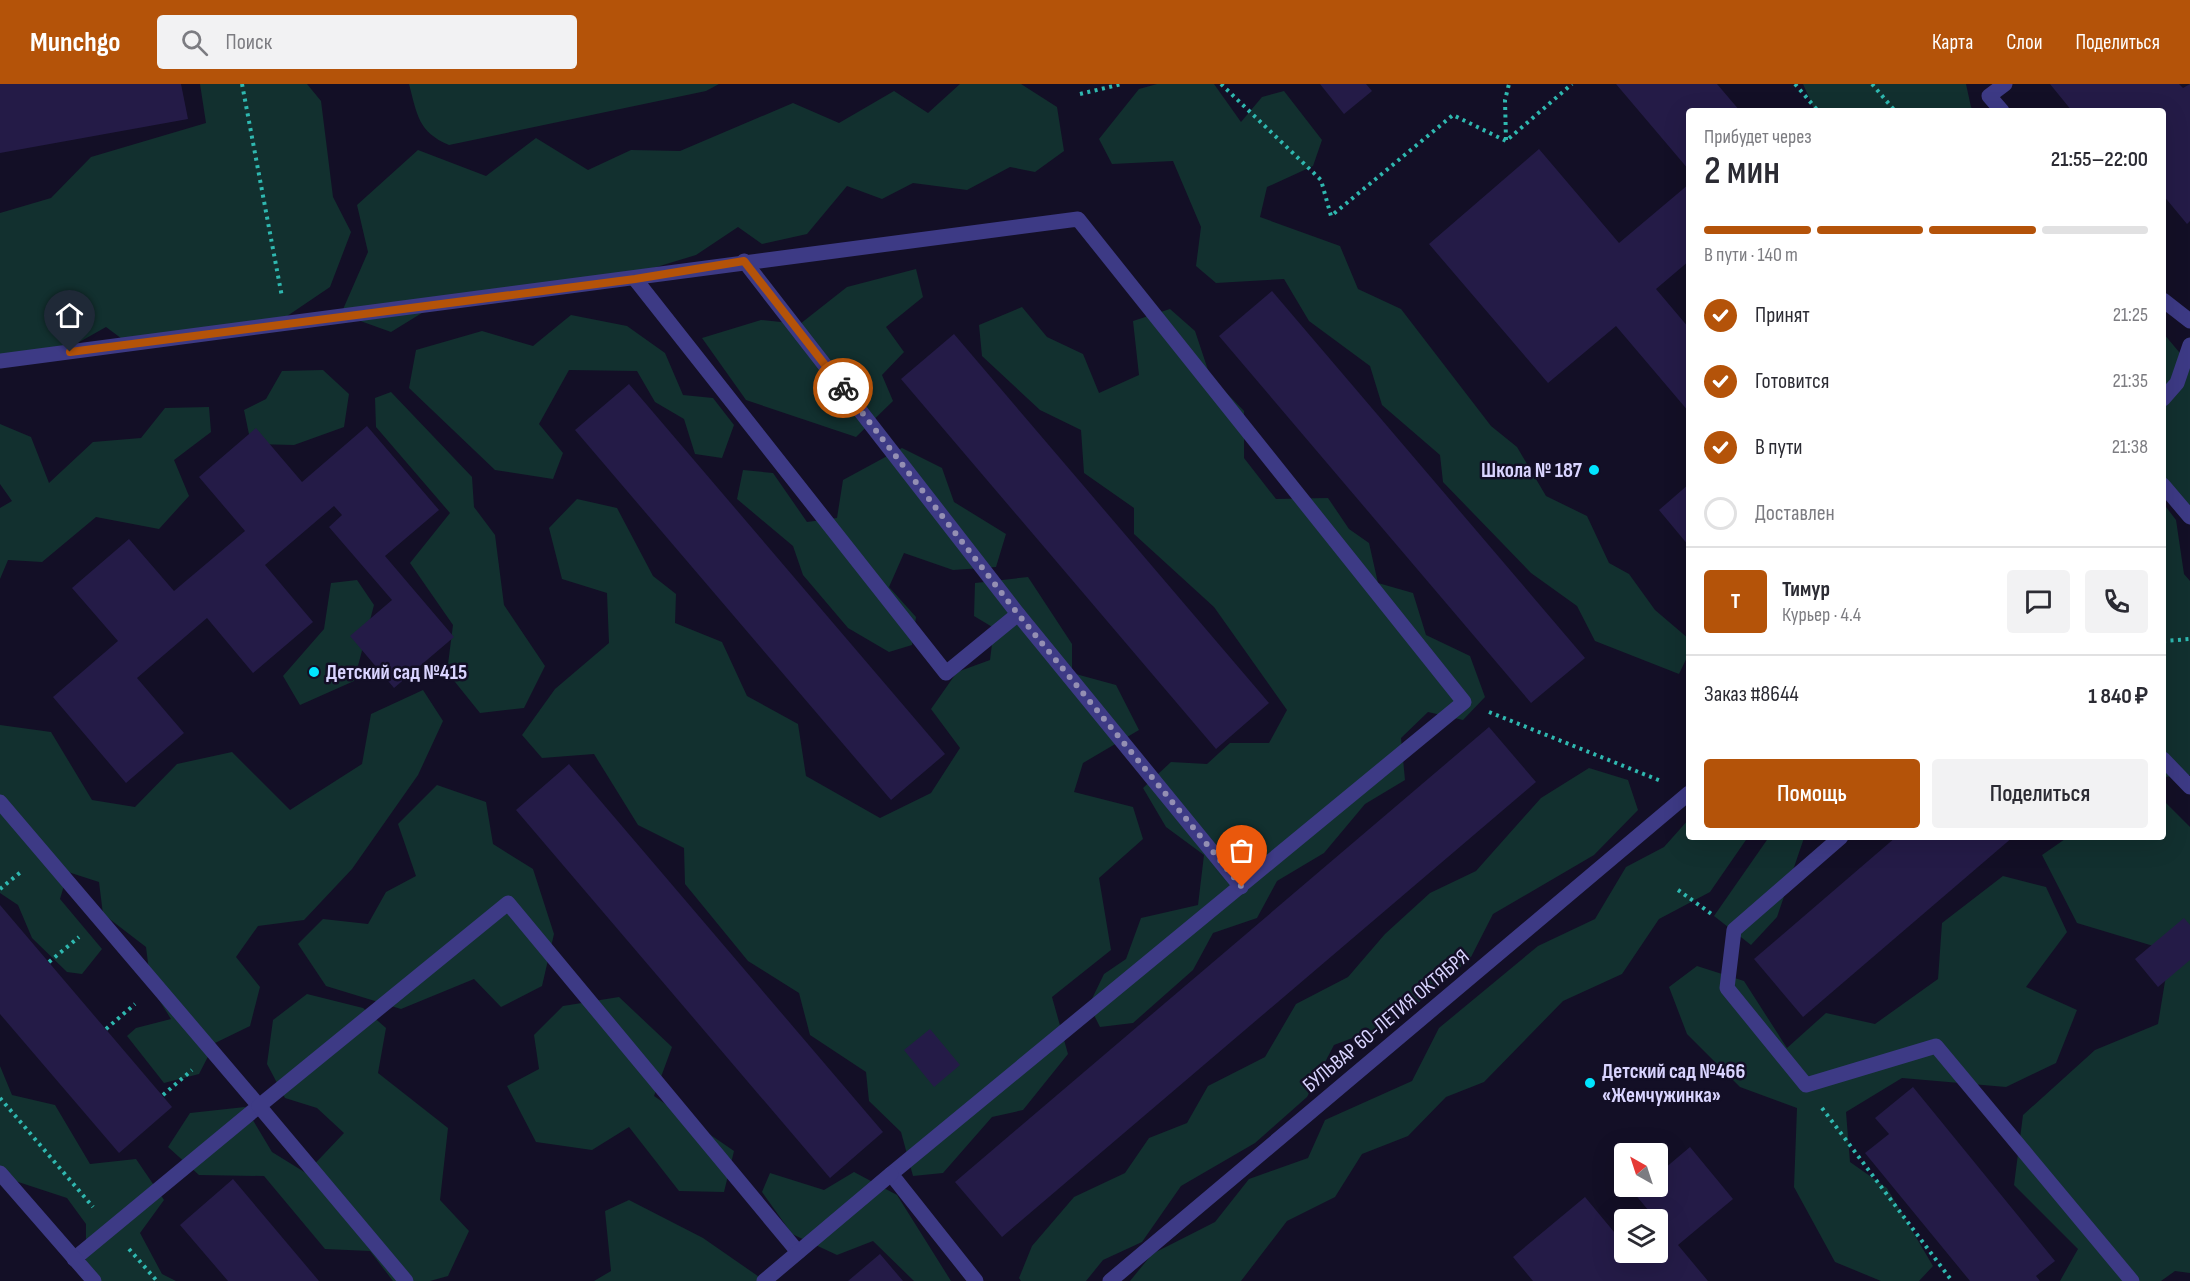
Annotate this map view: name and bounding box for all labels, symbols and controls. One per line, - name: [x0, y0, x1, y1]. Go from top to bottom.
- search box: [157, 15, 577, 69]
- text: Munchgo: [30, 26, 121, 59]
- icon: search: [178, 26, 211, 59]
- text: Поиск: [226, 29, 272, 56]
- text: Карта: [1932, 30, 1973, 55]
- text: Слои: [2006, 30, 2042, 55]
- text: Поделиться: [2075, 30, 2160, 55]
- text: Прибудет через: [1704, 125, 1812, 149]
- text: 21:55–22:00: [2051, 146, 2148, 173]
- text: 2 мин: [1704, 148, 1780, 195]
- text: В пути · 140 m: [1704, 243, 1798, 267]
- pin: [44, 290, 95, 352]
- icon: home: [53, 299, 86, 332]
- icon: check: [1704, 299, 1737, 332]
- text: Принят: [1755, 302, 1810, 329]
- text: 21:25: [2113, 303, 2148, 327]
- courier: [813, 358, 873, 418]
- icon: check: [1704, 365, 1737, 398]
- text: Готовится: [1755, 368, 1829, 395]
- text: 21:35: [2113, 369, 2148, 393]
- icon: bike: [827, 372, 860, 405]
- icon: check: [1704, 431, 1737, 464]
- text: В пути: [1755, 434, 1803, 461]
- text: 21:38: [2112, 435, 2148, 459]
- place label: Школа № 187: [1481, 458, 1583, 483]
- marker: Школа № 187: [1587, 463, 1601, 477]
- text: Доставлен: [1755, 500, 1835, 527]
- button: chat: [2007, 570, 2070, 633]
- button: phone: [2085, 570, 2148, 633]
- text: Тимур: [1782, 576, 1830, 603]
- text: Т: [1731, 588, 1740, 615]
- text: Курьер · 4.4: [1782, 603, 1861, 627]
- place label: Детский сад №415: [326, 660, 467, 685]
- marker: Детский сад №415: [307, 665, 321, 679]
- text: Заказ #8644: [1704, 681, 1799, 708]
- text: 1 840 ₽: [2088, 683, 2148, 710]
- button: Помощь: [1704, 759, 1920, 828]
- button: Поделиться: [1932, 759, 2148, 828]
- pin: [1216, 825, 1267, 887]
- icon: bag: [1225, 834, 1258, 867]
- street label: БУЛЬВАР 60-ЛЕТИЯ ОКТЯБРЯ: [1298, 944, 1474, 1098]
- place label: Детский сад №466 «Жемчужинка»: [1602, 1059, 1745, 1108]
- marker: Детский сад №466 «Жемчужинка»: [1583, 1076, 1597, 1090]
- north arrow: [1614, 1143, 1668, 1197]
- map controls: [1614, 1143, 1668, 1263]
- button: layers: [1614, 1209, 1668, 1263]

